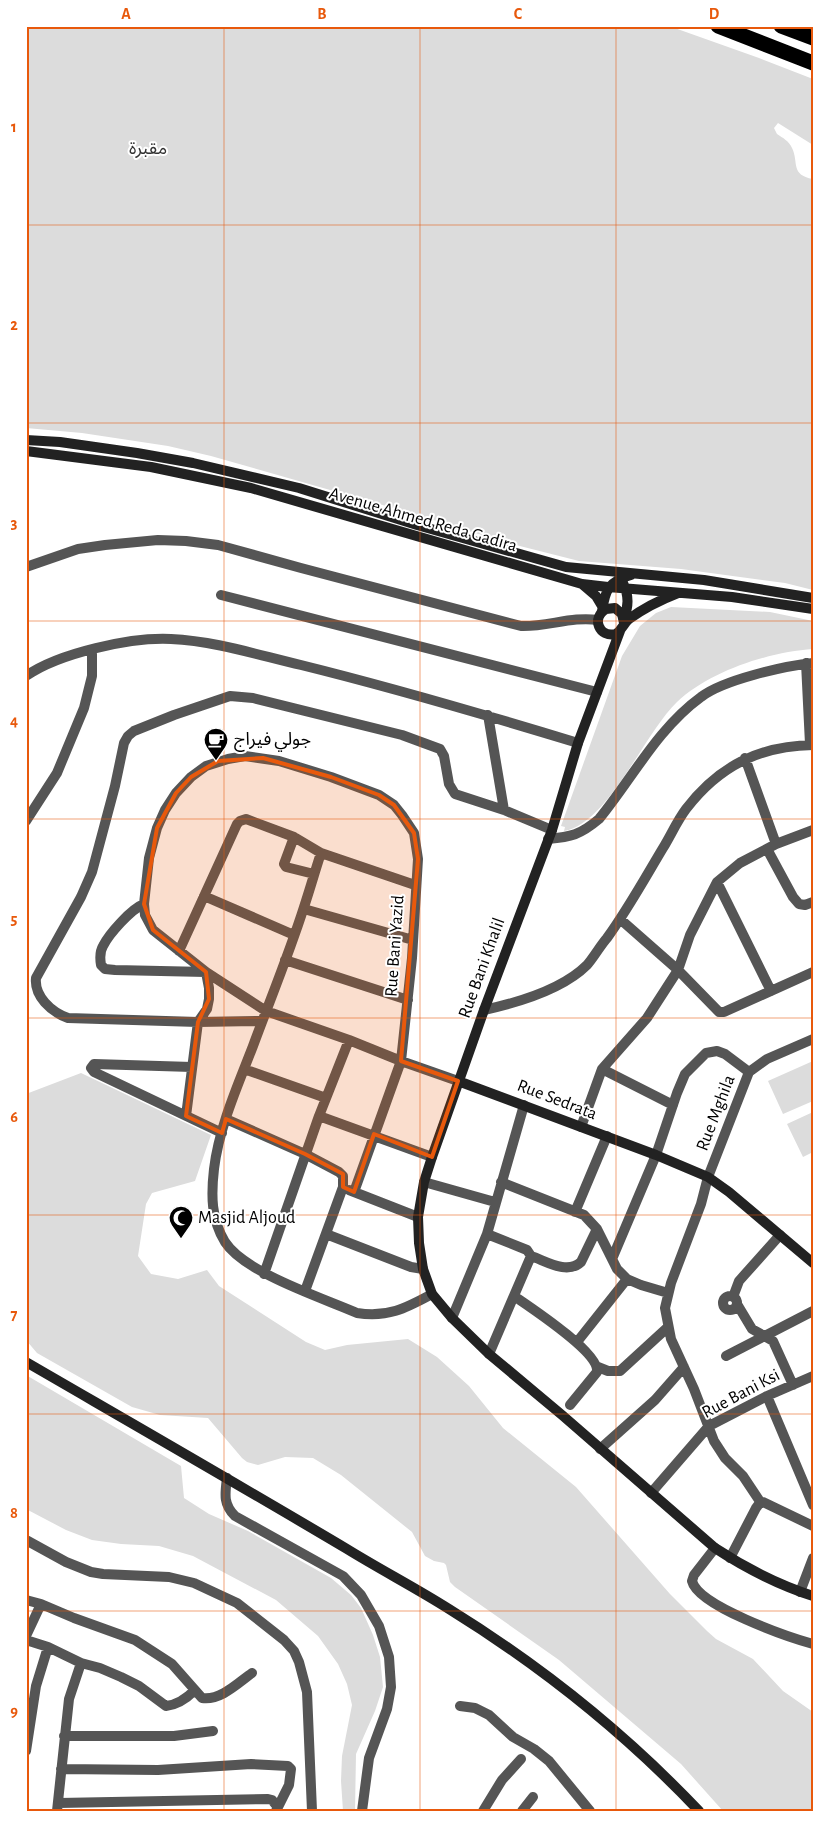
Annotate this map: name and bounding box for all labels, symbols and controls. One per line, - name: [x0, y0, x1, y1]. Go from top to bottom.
- text: A: [121, 6, 131, 22]
- text: B: [317, 6, 327, 22]
- text: C: [514, 6, 523, 22]
- text: D: [709, 6, 720, 22]
- text: 1: [11, 119, 17, 135]
- park label: مقبرة: [129, 140, 167, 159]
- text: 2: [10, 317, 18, 333]
- street label: Avenue Ahmed Reda Gadira: [327, 484, 519, 556]
- text: 3: [11, 515, 18, 531]
- text: 4: [10, 713, 18, 729]
- cafe icon: جولي فيراج: [203, 727, 229, 761]
- place label: جولي فيراج: [234, 731, 311, 752]
- street label: Rue Bani Yazid: [382, 894, 408, 998]
- text: 5: [11, 911, 18, 927]
- street label: Rue Bani Khalil: [456, 915, 508, 1021]
- street label: Rue Mghila: [693, 1073, 739, 1153]
- street label: Rue Sedrata: [515, 1077, 599, 1123]
- text: 6: [10, 1109, 18, 1125]
- mosque icon: Masjid Aljoud: [168, 1205, 194, 1239]
- place label: Masjid Aljoud: [198, 1209, 295, 1227]
- text: 7: [11, 1307, 18, 1323]
- street label: Rue Bani Ksi: [699, 1366, 783, 1422]
- text: 8: [10, 1505, 18, 1521]
- text: 9: [10, 1703, 18, 1719]

